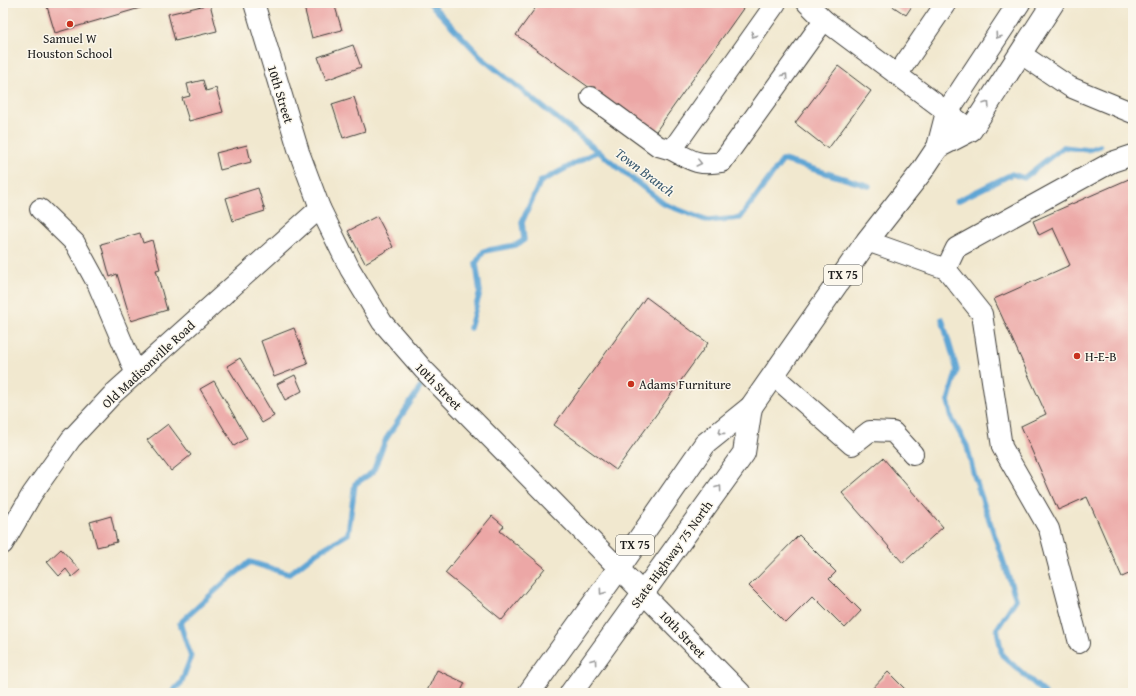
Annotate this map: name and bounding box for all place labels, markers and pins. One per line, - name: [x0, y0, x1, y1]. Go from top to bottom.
- marker: Samuel W Houston School: [65, 19, 75, 29]
- place label: Samuel W Houston School: [28, 29, 113, 63]
- place label: H-E-B: [1085, 347, 1117, 366]
- marker: H-E-B: [1072, 351, 1082, 361]
- place label: Adams Furniture: [639, 375, 731, 394]
- marker: Adams Furniture: [626, 379, 636, 389]

